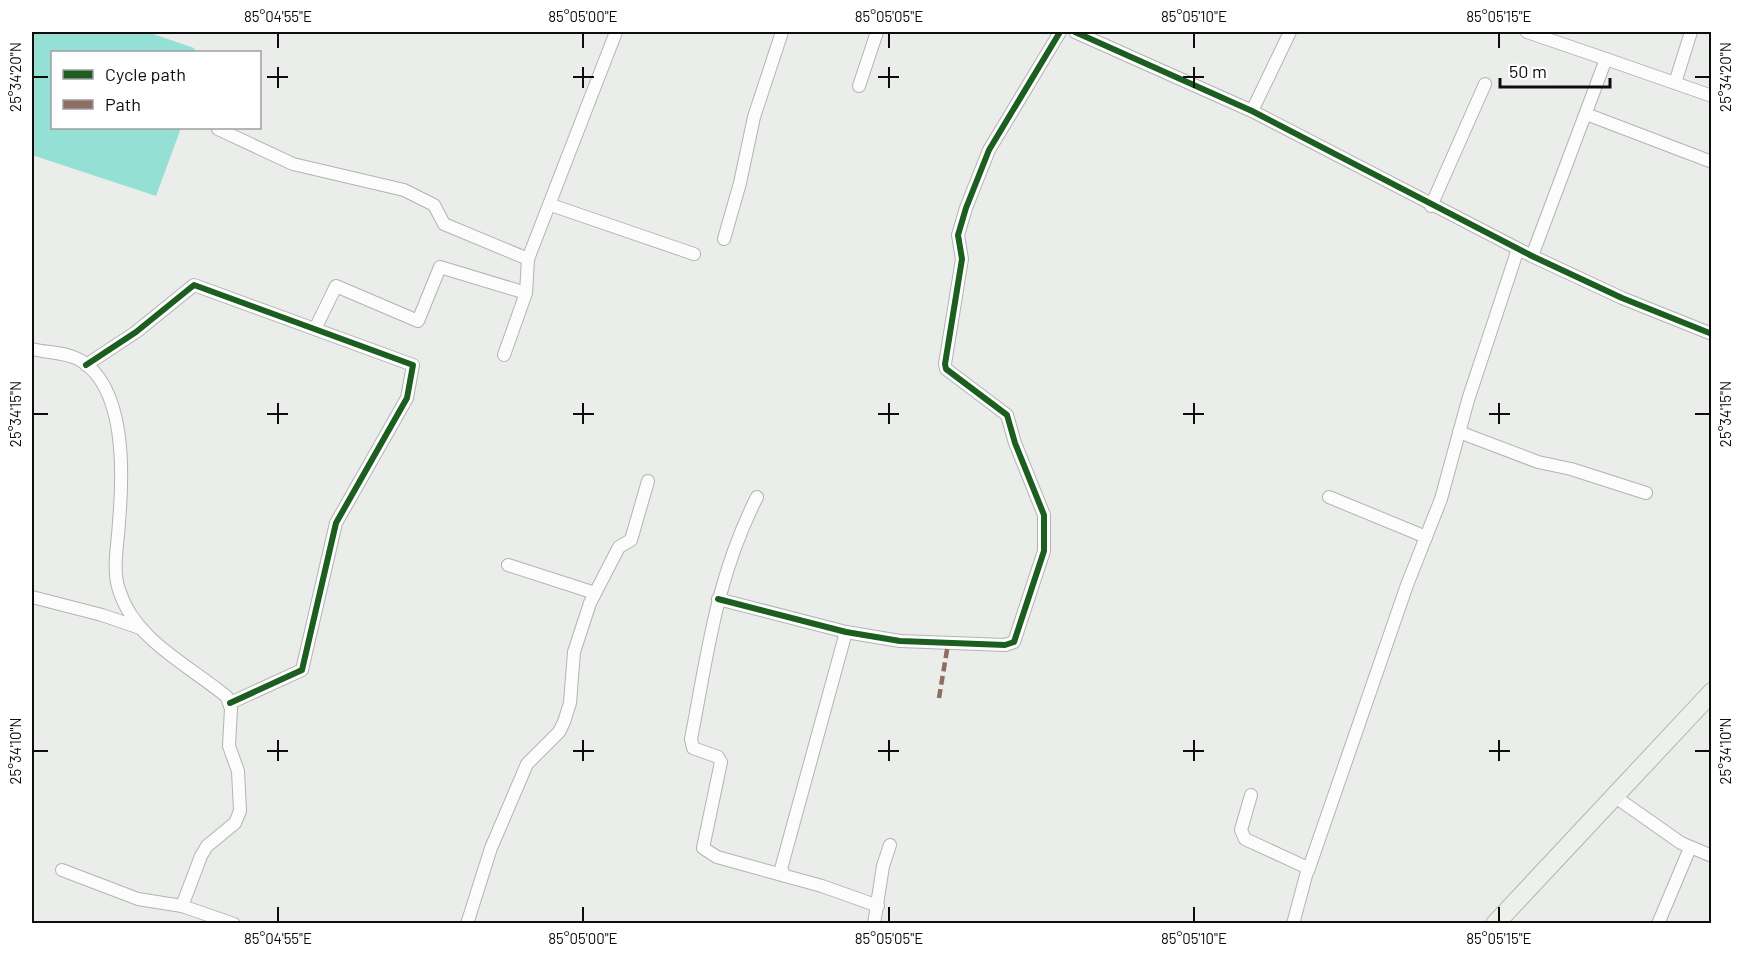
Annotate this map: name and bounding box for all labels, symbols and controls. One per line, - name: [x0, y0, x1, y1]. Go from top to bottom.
- text: 85°04'55"E: [244, 7, 312, 25]
- text: 85°05'00"E: [548, 7, 618, 25]
- text: 85°05'05"E: [855, 7, 923, 25]
- text: 85°05'10"E: [1161, 7, 1227, 25]
- text: 85°05'15"E: [1466, 7, 1532, 25]
- text: 25°34'20"N: [6, 42, 24, 112]
- text: 25°34'20"N: [1716, 42, 1734, 112]
- legend: [51, 51, 261, 129]
- scale bar: [1500, 51, 1610, 89]
- text: 50 m: [1509, 60, 1547, 82]
- text: Cycle path: [105, 63, 186, 85]
- text: Path: [105, 93, 141, 115]
- text: 25°34'15"N: [6, 381, 24, 447]
- text: 25°34'15"N: [1716, 381, 1734, 447]
- text: 25°34'10"N: [6, 717, 24, 785]
- text: 25°34'10"N: [1716, 717, 1734, 785]
- text: 85°04'55"E: [244, 929, 312, 947]
- text: 85°05'00"E: [548, 929, 618, 947]
- text: 85°05'05"E: [855, 929, 923, 947]
- text: 85°05'10"E: [1161, 929, 1227, 947]
- text: 85°05'15"E: [1466, 929, 1532, 947]

